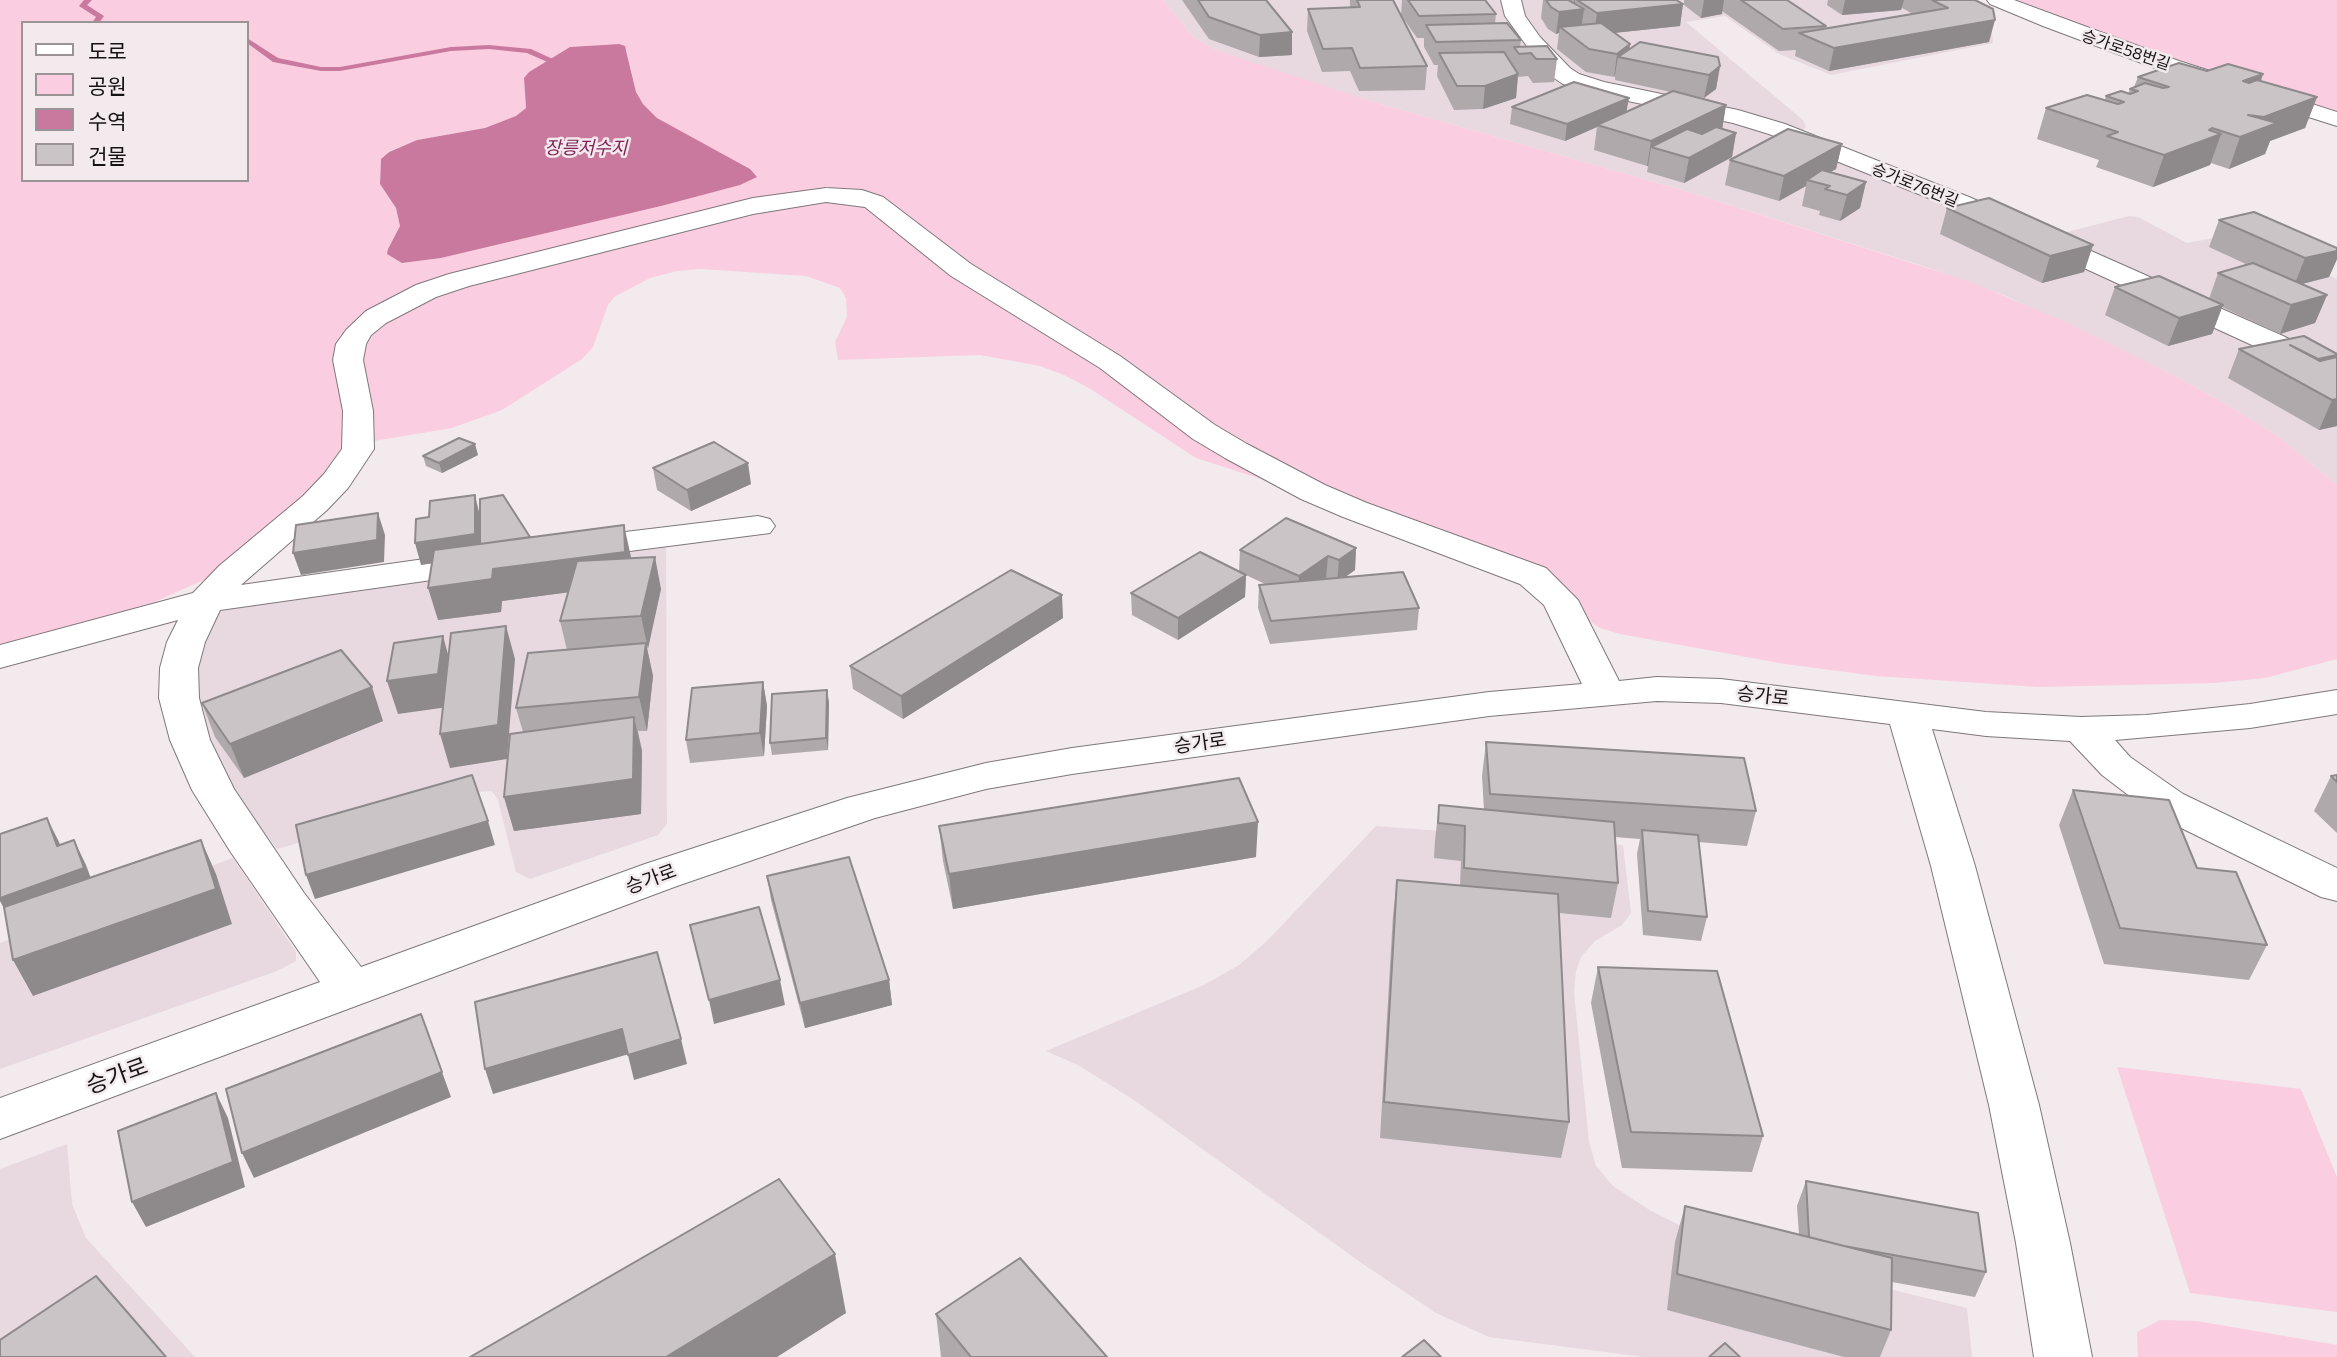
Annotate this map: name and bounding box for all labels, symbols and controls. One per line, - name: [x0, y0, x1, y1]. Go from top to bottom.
- legend: [21, 21, 248, 182]
- street label: 승가로58번길: [2079, 26, 2173, 74]
- text: 도로: [88, 38, 127, 63]
- text: 공원: [88, 73, 127, 98]
- text: 수역: [88, 108, 127, 133]
- water label: 장릉저수지: [545, 137, 627, 159]
- text: 건물: [88, 143, 127, 168]
- street label: 승가로76번길: [1869, 159, 1961, 211]
- street label: 승가로: [1736, 682, 1790, 710]
- street label: 승가로: [1172, 728, 1228, 758]
- street label: 승가로: [622, 859, 680, 899]
- street label: 승가로: [82, 1052, 152, 1100]

